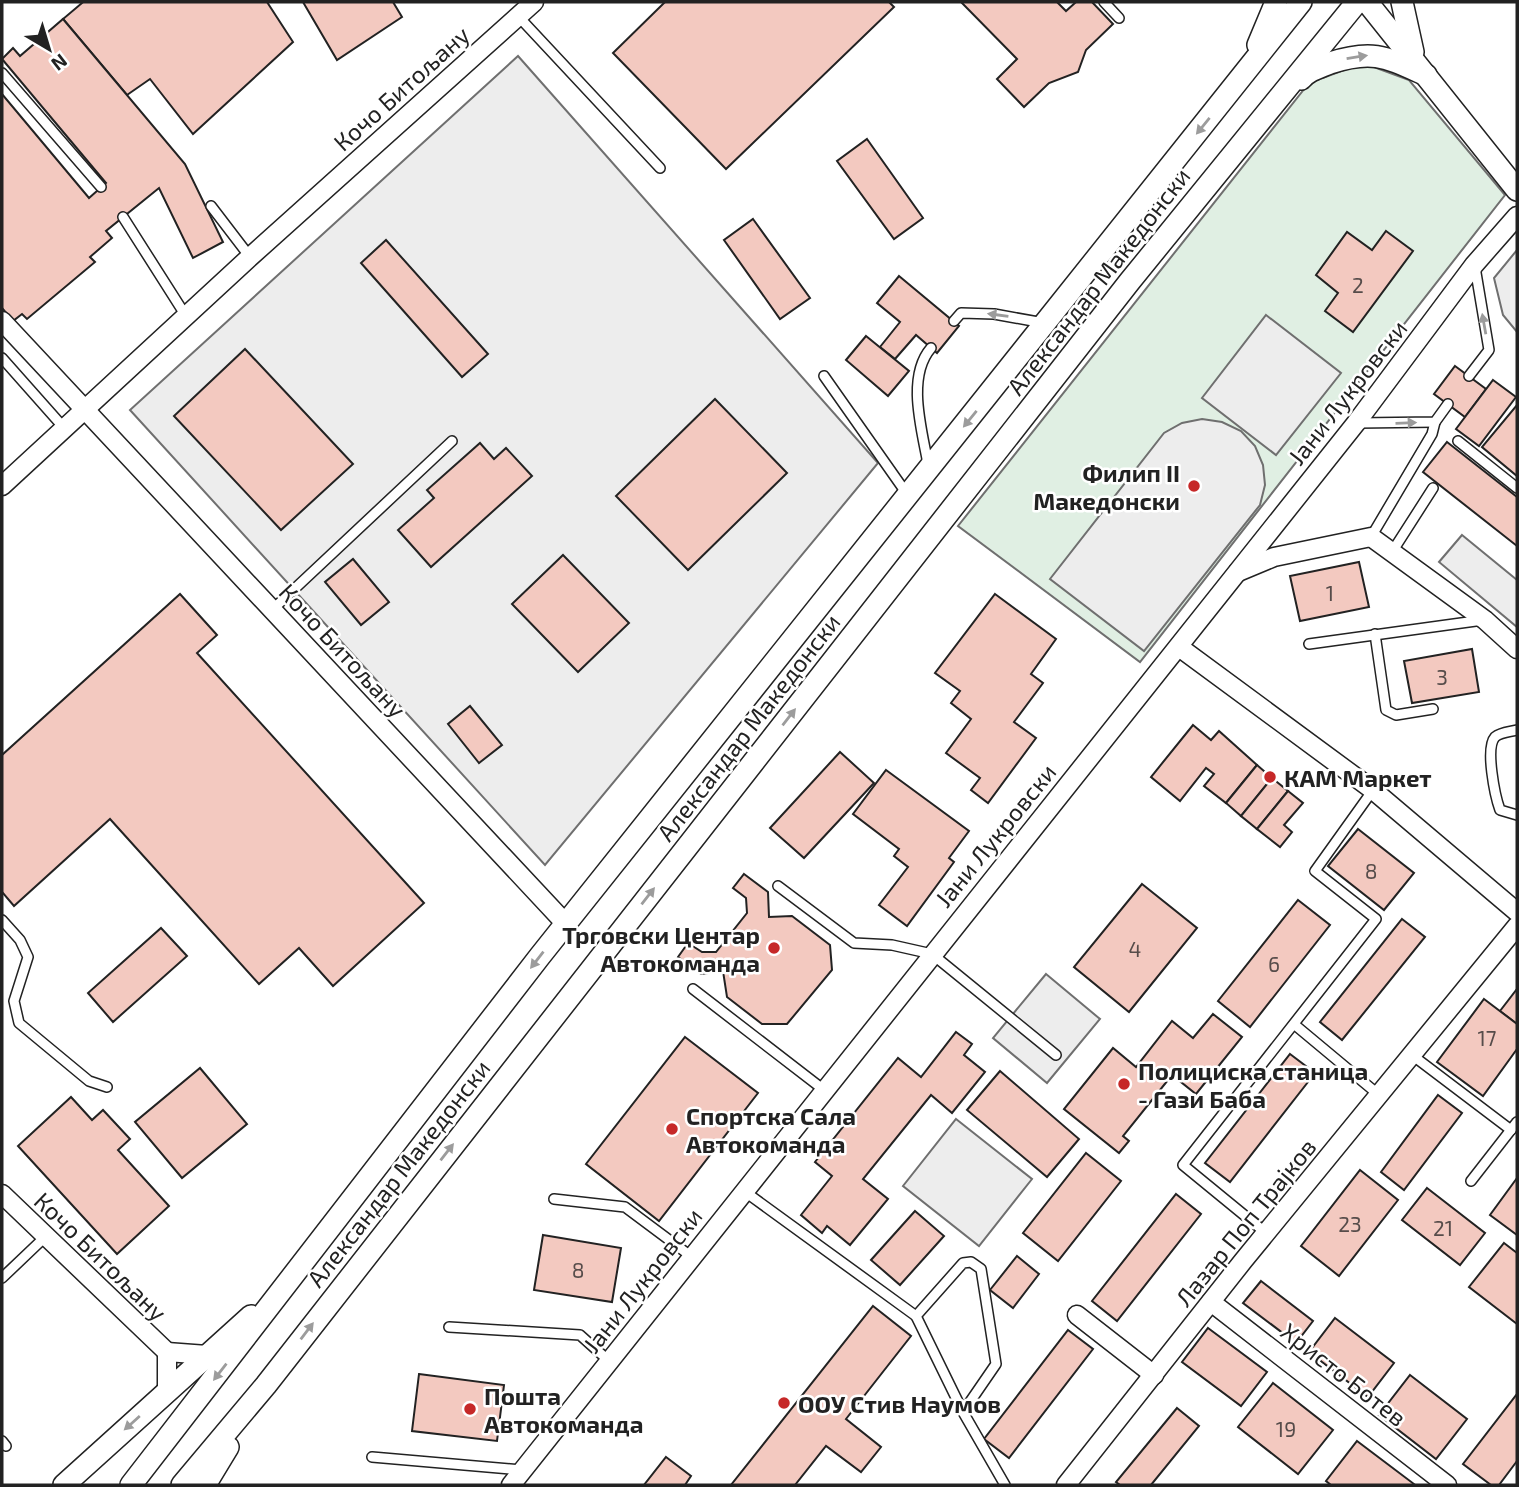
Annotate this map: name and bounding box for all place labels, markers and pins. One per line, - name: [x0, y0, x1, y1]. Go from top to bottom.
- place label: Филип II Македонски: [1033, 458, 1180, 515]
- marker: Филип II Македонски: [1186, 478, 1202, 494]
- place label: КАМ Маркет: [1284, 763, 1432, 792]
- marker: КАМ Маркет: [1262, 769, 1278, 785]
- place label: Трговски Центар Автокоманда: [562, 920, 760, 977]
- marker: Трговски Центар Автокоманда: [766, 940, 782, 956]
- place label: Полициска станица - Гази Баба: [1138, 1056, 1368, 1113]
- marker: Полициска станица - Гази Баба: [1116, 1076, 1132, 1092]
- place label: Спортска Сала Автокоманда: [686, 1101, 856, 1158]
- marker: Спортска Сала Автокоманда: [664, 1121, 680, 1137]
- place label: Пошта Автокоманда: [484, 1381, 643, 1438]
- place label: ООУ Стив Наумов: [798, 1389, 1001, 1418]
- marker: ООУ Стив Наумов: [776, 1395, 792, 1411]
- marker: Пошта Автокоманда: [462, 1401, 478, 1417]

